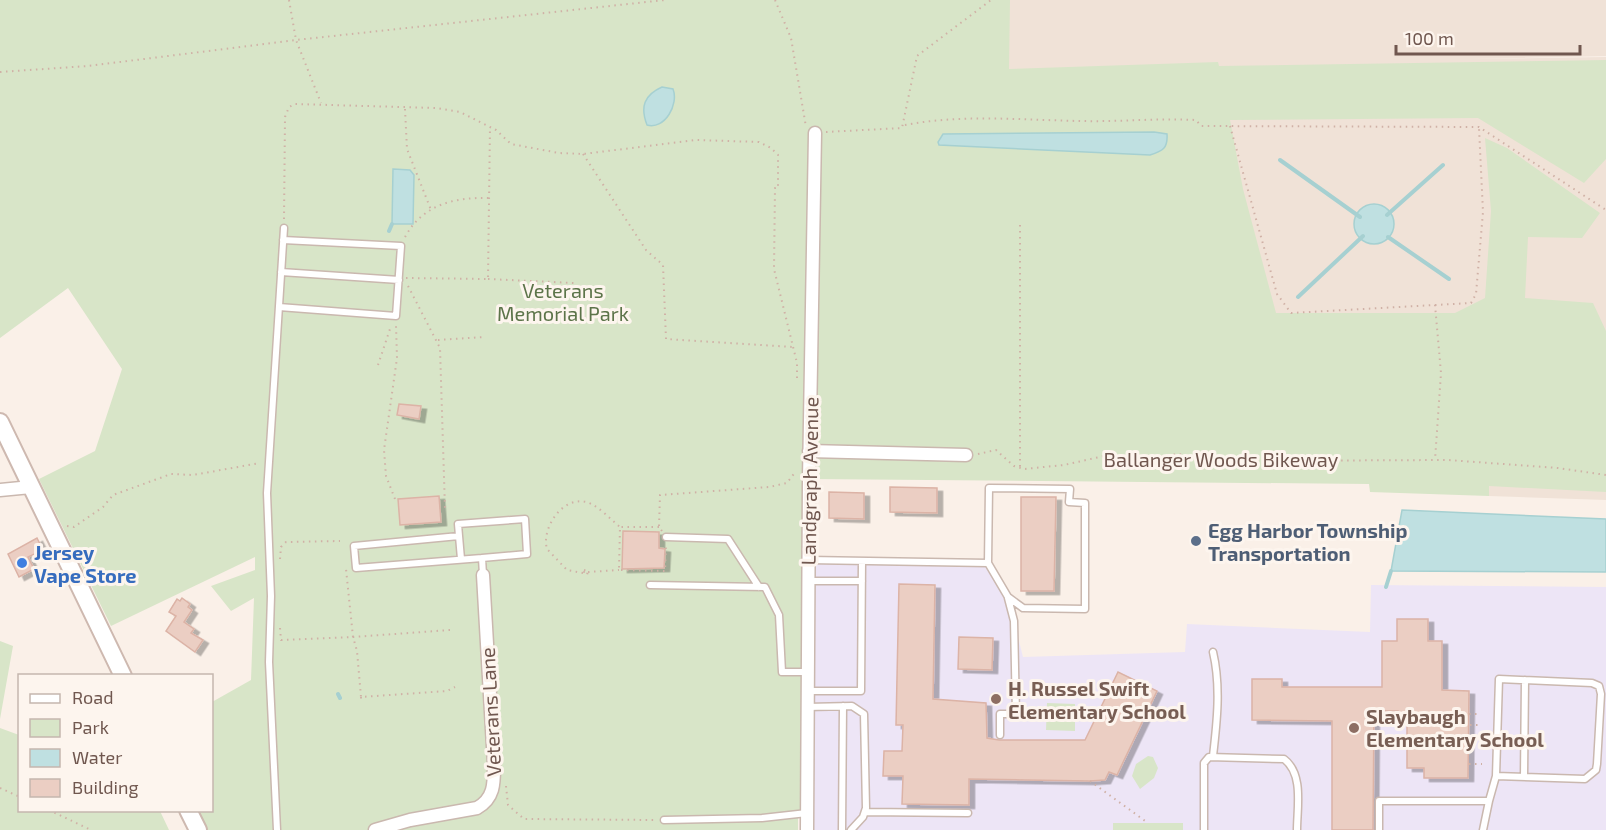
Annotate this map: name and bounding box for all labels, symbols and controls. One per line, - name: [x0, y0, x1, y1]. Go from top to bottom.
- scale bar: [1396, 18, 1580, 56]
- text: 100 m: [1405, 27, 1454, 49]
- park label: Veterans Memorial Park: [497, 278, 629, 325]
- street label: Landgraph Avenue: [796, 396, 822, 566]
- street label: Ballanger Woods Bikeway: [1104, 447, 1339, 471]
- place label: Egg Harbor Township Transportation: [1208, 518, 1408, 565]
- marker: Egg Harbor Township Transportation: [1189, 534, 1203, 548]
- place label: Jersey Vape Store: [34, 540, 137, 587]
- marker: Jersey Vape Store: [15, 556, 29, 570]
- street label: Veterans Lane: [475, 647, 505, 777]
- legend: [18, 674, 213, 812]
- place label: H. Russel Swift Elementary School: [1008, 676, 1186, 724]
- text: Road: [72, 686, 113, 708]
- marker: H. Russel Swift Elementary School: [989, 692, 1003, 706]
- place label: Slaybaugh Elementary School: [1366, 704, 1544, 752]
- text: Park: [72, 716, 109, 738]
- marker: Slaybaugh Elementary School: [1347, 721, 1361, 735]
- text: Water: [72, 746, 122, 768]
- text: Building: [72, 776, 139, 798]

